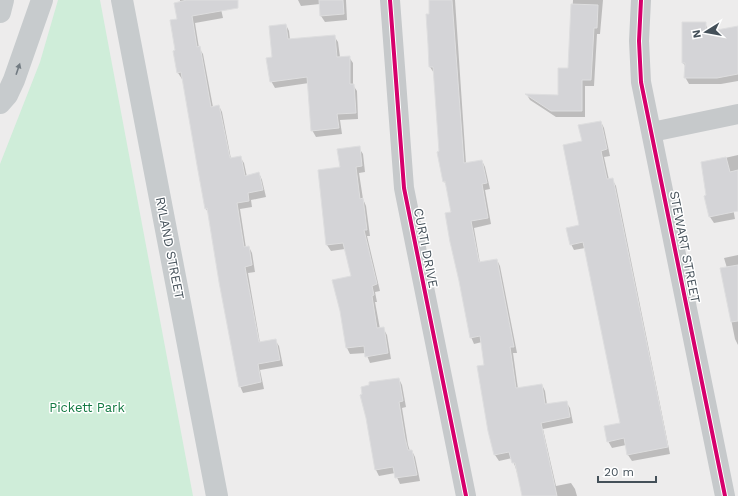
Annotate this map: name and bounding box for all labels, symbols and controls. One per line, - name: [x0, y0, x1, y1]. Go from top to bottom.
- north arrow: [686, 12, 726, 52]
- text: N: [690, 29, 704, 39]
- one-way arrow: [15, 63, 21, 75]
- street label: STEWART STREET: [667, 190, 703, 304]
- street label: RYLAND STREET: [153, 195, 187, 301]
- street label: CURTI DRIVE: [411, 207, 441, 289]
- park label: Pickett Park: [49, 400, 125, 415]
- scale bar: [598, 458, 656, 484]
- text: 20 m: [604, 465, 634, 479]

